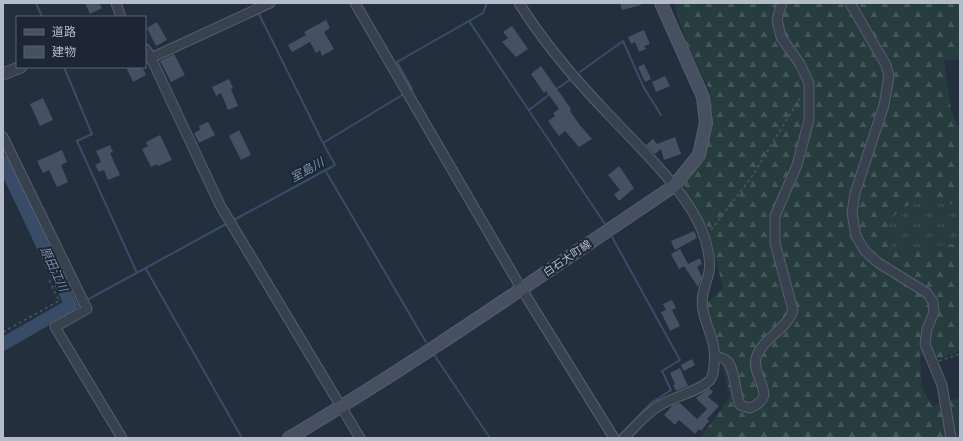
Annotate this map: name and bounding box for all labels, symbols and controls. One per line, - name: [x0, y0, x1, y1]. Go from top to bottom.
- legend: [16, 16, 146, 68]
- text: 道路: [52, 24, 76, 39]
- text: 建物: [52, 44, 76, 59]
- water label: 室島川: [287, 153, 328, 185]
- street label: 白石大町線: [540, 237, 594, 279]
- water label: 原田江川: [38, 244, 72, 296]

